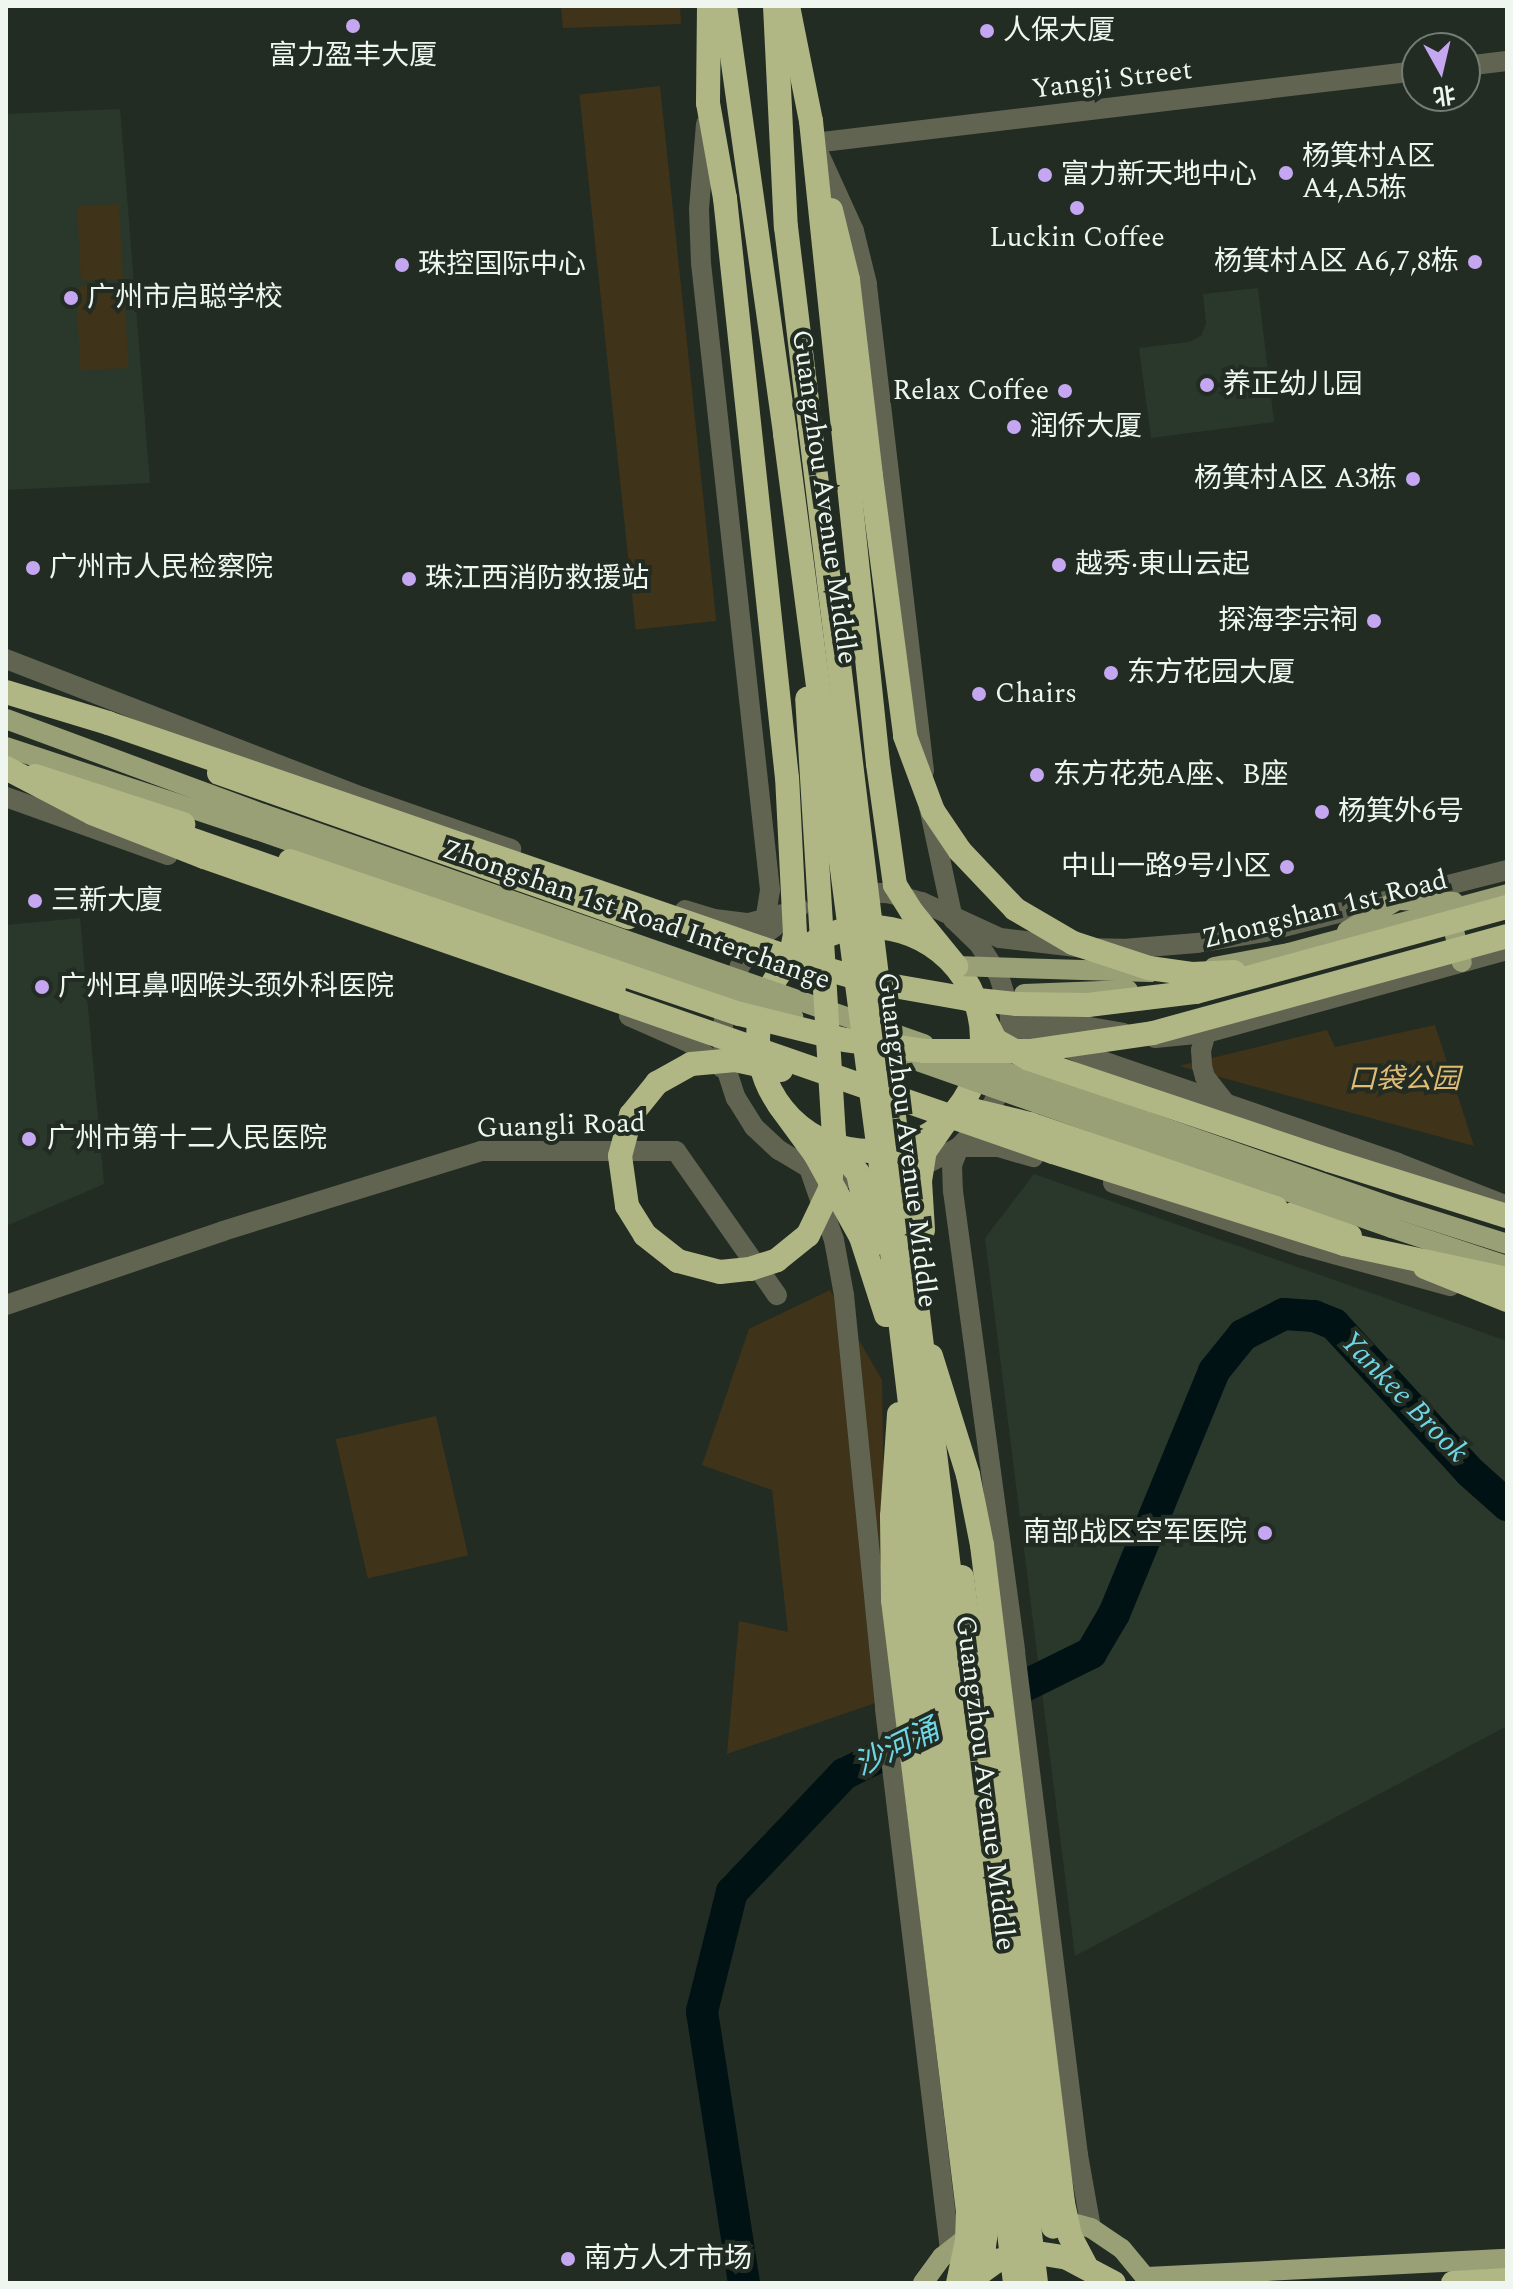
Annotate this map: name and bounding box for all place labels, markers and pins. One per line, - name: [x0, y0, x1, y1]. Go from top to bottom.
- place label: 人保大厦: [1003, 14, 1115, 48]
- marker: 富力盈丰大厦: [344, 17, 362, 35]
- marker: 人保大厦: [978, 22, 996, 40]
- place label: 富力盈丰大厦: [269, 39, 437, 73]
- place label: 杨箕村A区 A4,A5栋: [1302, 140, 1435, 206]
- place label: 富力新天地中心: [1061, 158, 1257, 192]
- marker: 杨箕村A区 A4,A5栋: [1277, 164, 1295, 182]
- marker: 富力新天地中心: [1036, 166, 1054, 184]
- marker: Luckin Coffee: [1068, 199, 1086, 217]
- place label: Luckin Coffee: [989, 221, 1165, 255]
- place label: 杨箕村A区 A6,7,8栋: [1214, 245, 1459, 279]
- place label: 珠控国际中心: [418, 248, 586, 282]
- marker: 杨箕村A区 A6,7,8栋: [1466, 253, 1484, 271]
- marker: 珠控国际中心: [393, 256, 411, 274]
- place label: 广州市启聪学校: [87, 281, 283, 315]
- marker: 广州市启聪学校: [62, 289, 80, 307]
- place label: 养正幼儿园: [1223, 368, 1363, 402]
- place label: Relax Coffee: [893, 374, 1049, 408]
- marker: 养正幼儿园: [1198, 376, 1216, 394]
- marker: Relax Coffee: [1056, 382, 1074, 400]
- place label: 润侨大厦: [1030, 410, 1142, 444]
- marker: 润侨大厦: [1005, 418, 1023, 436]
- place label: 杨箕村A区 A3栋: [1194, 462, 1397, 496]
- marker: 杨箕村A区 A3栋: [1404, 470, 1422, 488]
- place label: 越秀·東山云起: [1075, 548, 1250, 582]
- place label: 广州市人民检察院: [49, 551, 273, 585]
- marker: 越秀·東山云起: [1050, 556, 1068, 574]
- marker: 广州市人民检察院: [24, 559, 42, 577]
- place label: 珠江西消防救援站: [425, 562, 649, 596]
- marker: 珠江西消防救援站: [400, 570, 418, 588]
- place label: 探海李宗祠: [1218, 604, 1358, 638]
- marker: 探海李宗祠: [1365, 612, 1383, 630]
- place label: 东方花园大厦: [1127, 656, 1295, 690]
- marker: 东方花园大厦: [1102, 664, 1120, 682]
- place label: Chairs: [995, 677, 1077, 711]
- marker: Chairs: [970, 685, 988, 703]
- place label: 东方花苑A座、B座: [1053, 758, 1288, 792]
- marker: 东方花苑A座、B座: [1028, 766, 1046, 784]
- place label: 杨箕外6号: [1338, 795, 1464, 829]
- marker: 杨箕外6号: [1313, 803, 1331, 821]
- place label: 中山一路9号小区: [1061, 850, 1271, 884]
- marker: 中山一路9号小区: [1278, 858, 1296, 876]
- place label: 三新大廈: [51, 884, 163, 918]
- marker: 三新大廈: [26, 892, 44, 910]
- place label: 广州耳鼻咽喉头颈外科医院: [58, 970, 394, 1004]
- marker: 广州耳鼻咽喉头颈外科医院: [33, 978, 51, 996]
- place label: 广州市第十二人民医院: [47, 1122, 327, 1156]
- marker: 广州市第十二人民医院: [18, 1128, 40, 1150]
- place label: 南部战区空军医院: [1023, 1516, 1247, 1550]
- marker: 南部战区空军医院: [1254, 1522, 1276, 1544]
- place label: 南方人才市场: [584, 2242, 752, 2276]
- marker: 南方人才市场: [559, 2250, 577, 2268]

